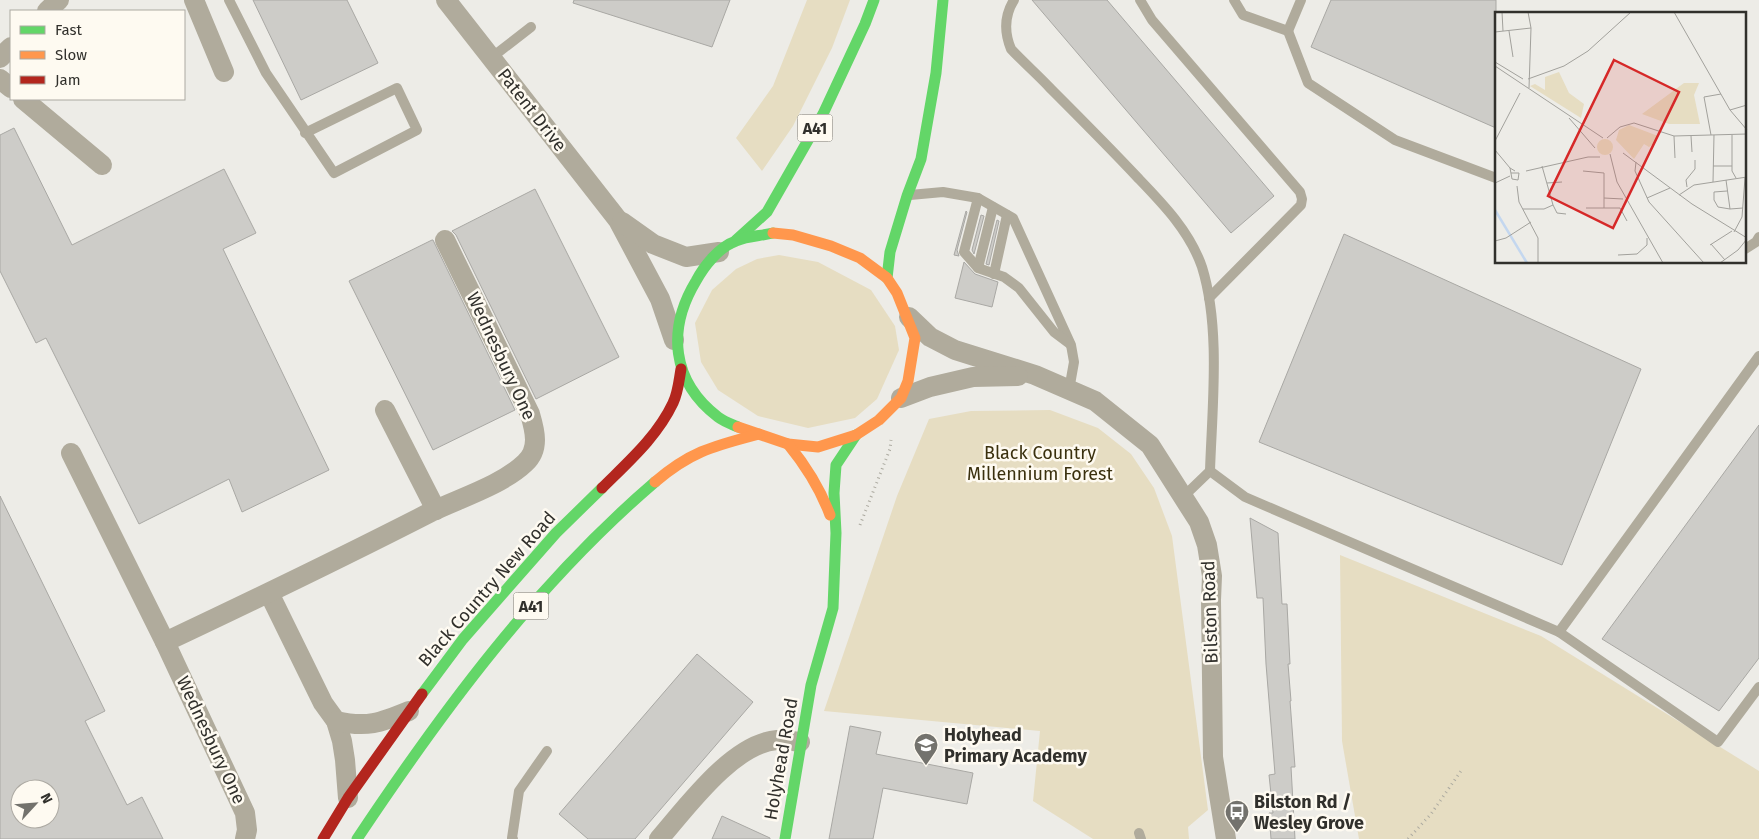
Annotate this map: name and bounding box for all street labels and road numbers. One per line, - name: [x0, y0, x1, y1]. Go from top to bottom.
- street label: Patent Drive: [493, 64, 571, 156]
- road number: A41: [798, 115, 832, 142]
- street label: Wednesbury One: [462, 289, 540, 423]
- street label: Black Country New Road: [414, 507, 560, 671]
- street label: Bilston Road: [1197, 560, 1223, 664]
- road number: A41: [514, 592, 548, 620]
- street label: Wednesbury One: [172, 673, 250, 807]
- street label: Holyhead Road: [759, 696, 803, 822]

